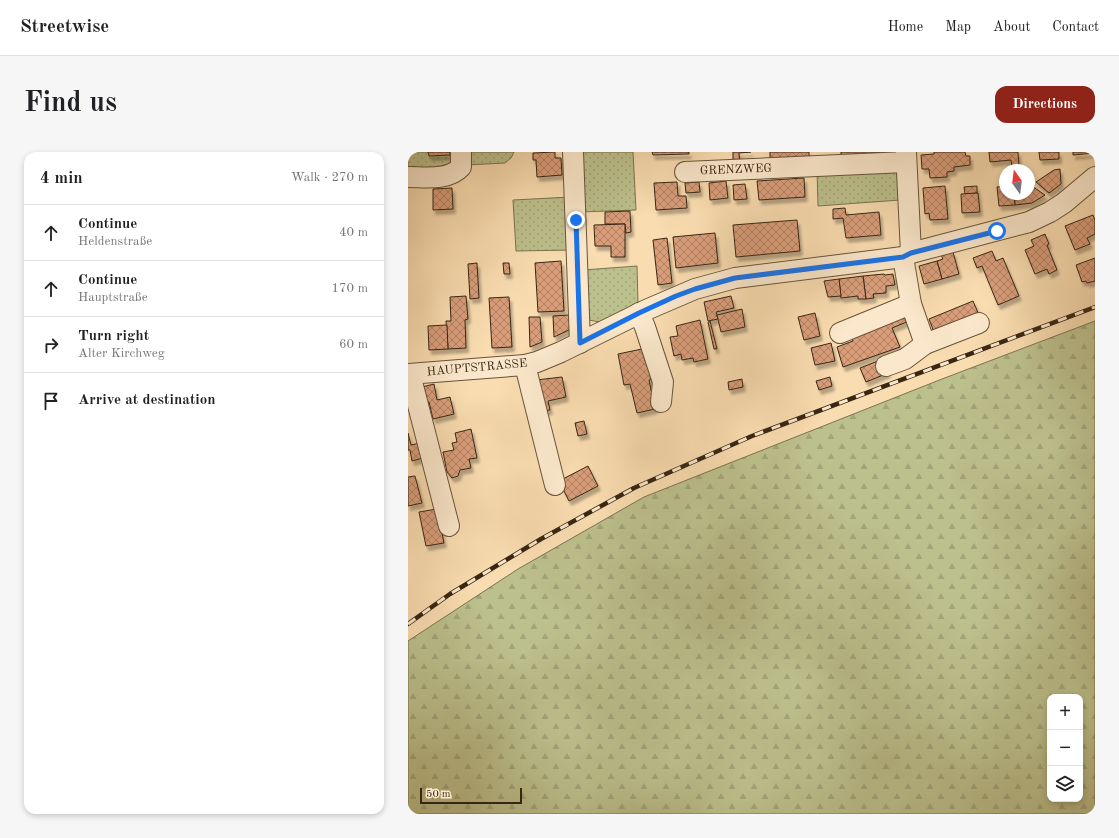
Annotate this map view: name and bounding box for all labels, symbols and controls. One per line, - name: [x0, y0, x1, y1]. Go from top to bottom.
- text: Streetwise: [20, 18, 109, 37]
- text: Home: [888, 20, 923, 34]
- text: Map: [945, 20, 971, 34]
- text: About: [993, 20, 1030, 34]
- text: Contact: [1052, 20, 1099, 34]
- button: Directions: [995, 86, 1095, 123]
- text: Find us: [24, 90, 117, 118]
- street label: GRENZWEG: [700, 163, 773, 177]
- north arrow: [999, 164, 1035, 200]
- text: 4 min: [40, 170, 83, 187]
- text: Walk · 270 m: [291, 171, 368, 184]
- route end: [567, 211, 585, 229]
- text: Continue: [78, 217, 137, 232]
- icon: ahead: [40, 222, 62, 244]
- route start: [988, 222, 1006, 240]
- text: 40 m: [339, 226, 368, 239]
- text: Heldenstraße: [78, 235, 152, 248]
- text: Continue: [78, 273, 137, 288]
- icon: ahead: [40, 278, 62, 300]
- text: 170 m: [331, 282, 368, 295]
- text: Hauptstraße: [78, 291, 148, 304]
- text: Turn right: [78, 329, 149, 344]
- icon: right: [40, 334, 62, 356]
- text: 60 m: [339, 338, 368, 351]
- text: Alter Kirchweg: [78, 347, 165, 360]
- street label: HAUPTSTRASSE: [426, 358, 528, 378]
- icon: arrive: [40, 390, 62, 412]
- text: Arrive at destination: [78, 393, 216, 408]
- map controls: [1047, 694, 1083, 802]
- button: +: [1047, 694, 1083, 730]
- button: −: [1047, 730, 1083, 766]
- button: layers: [1047, 766, 1083, 802]
- scale bar: [420, 786, 522, 805]
- text: 50 m: [426, 789, 451, 800]

